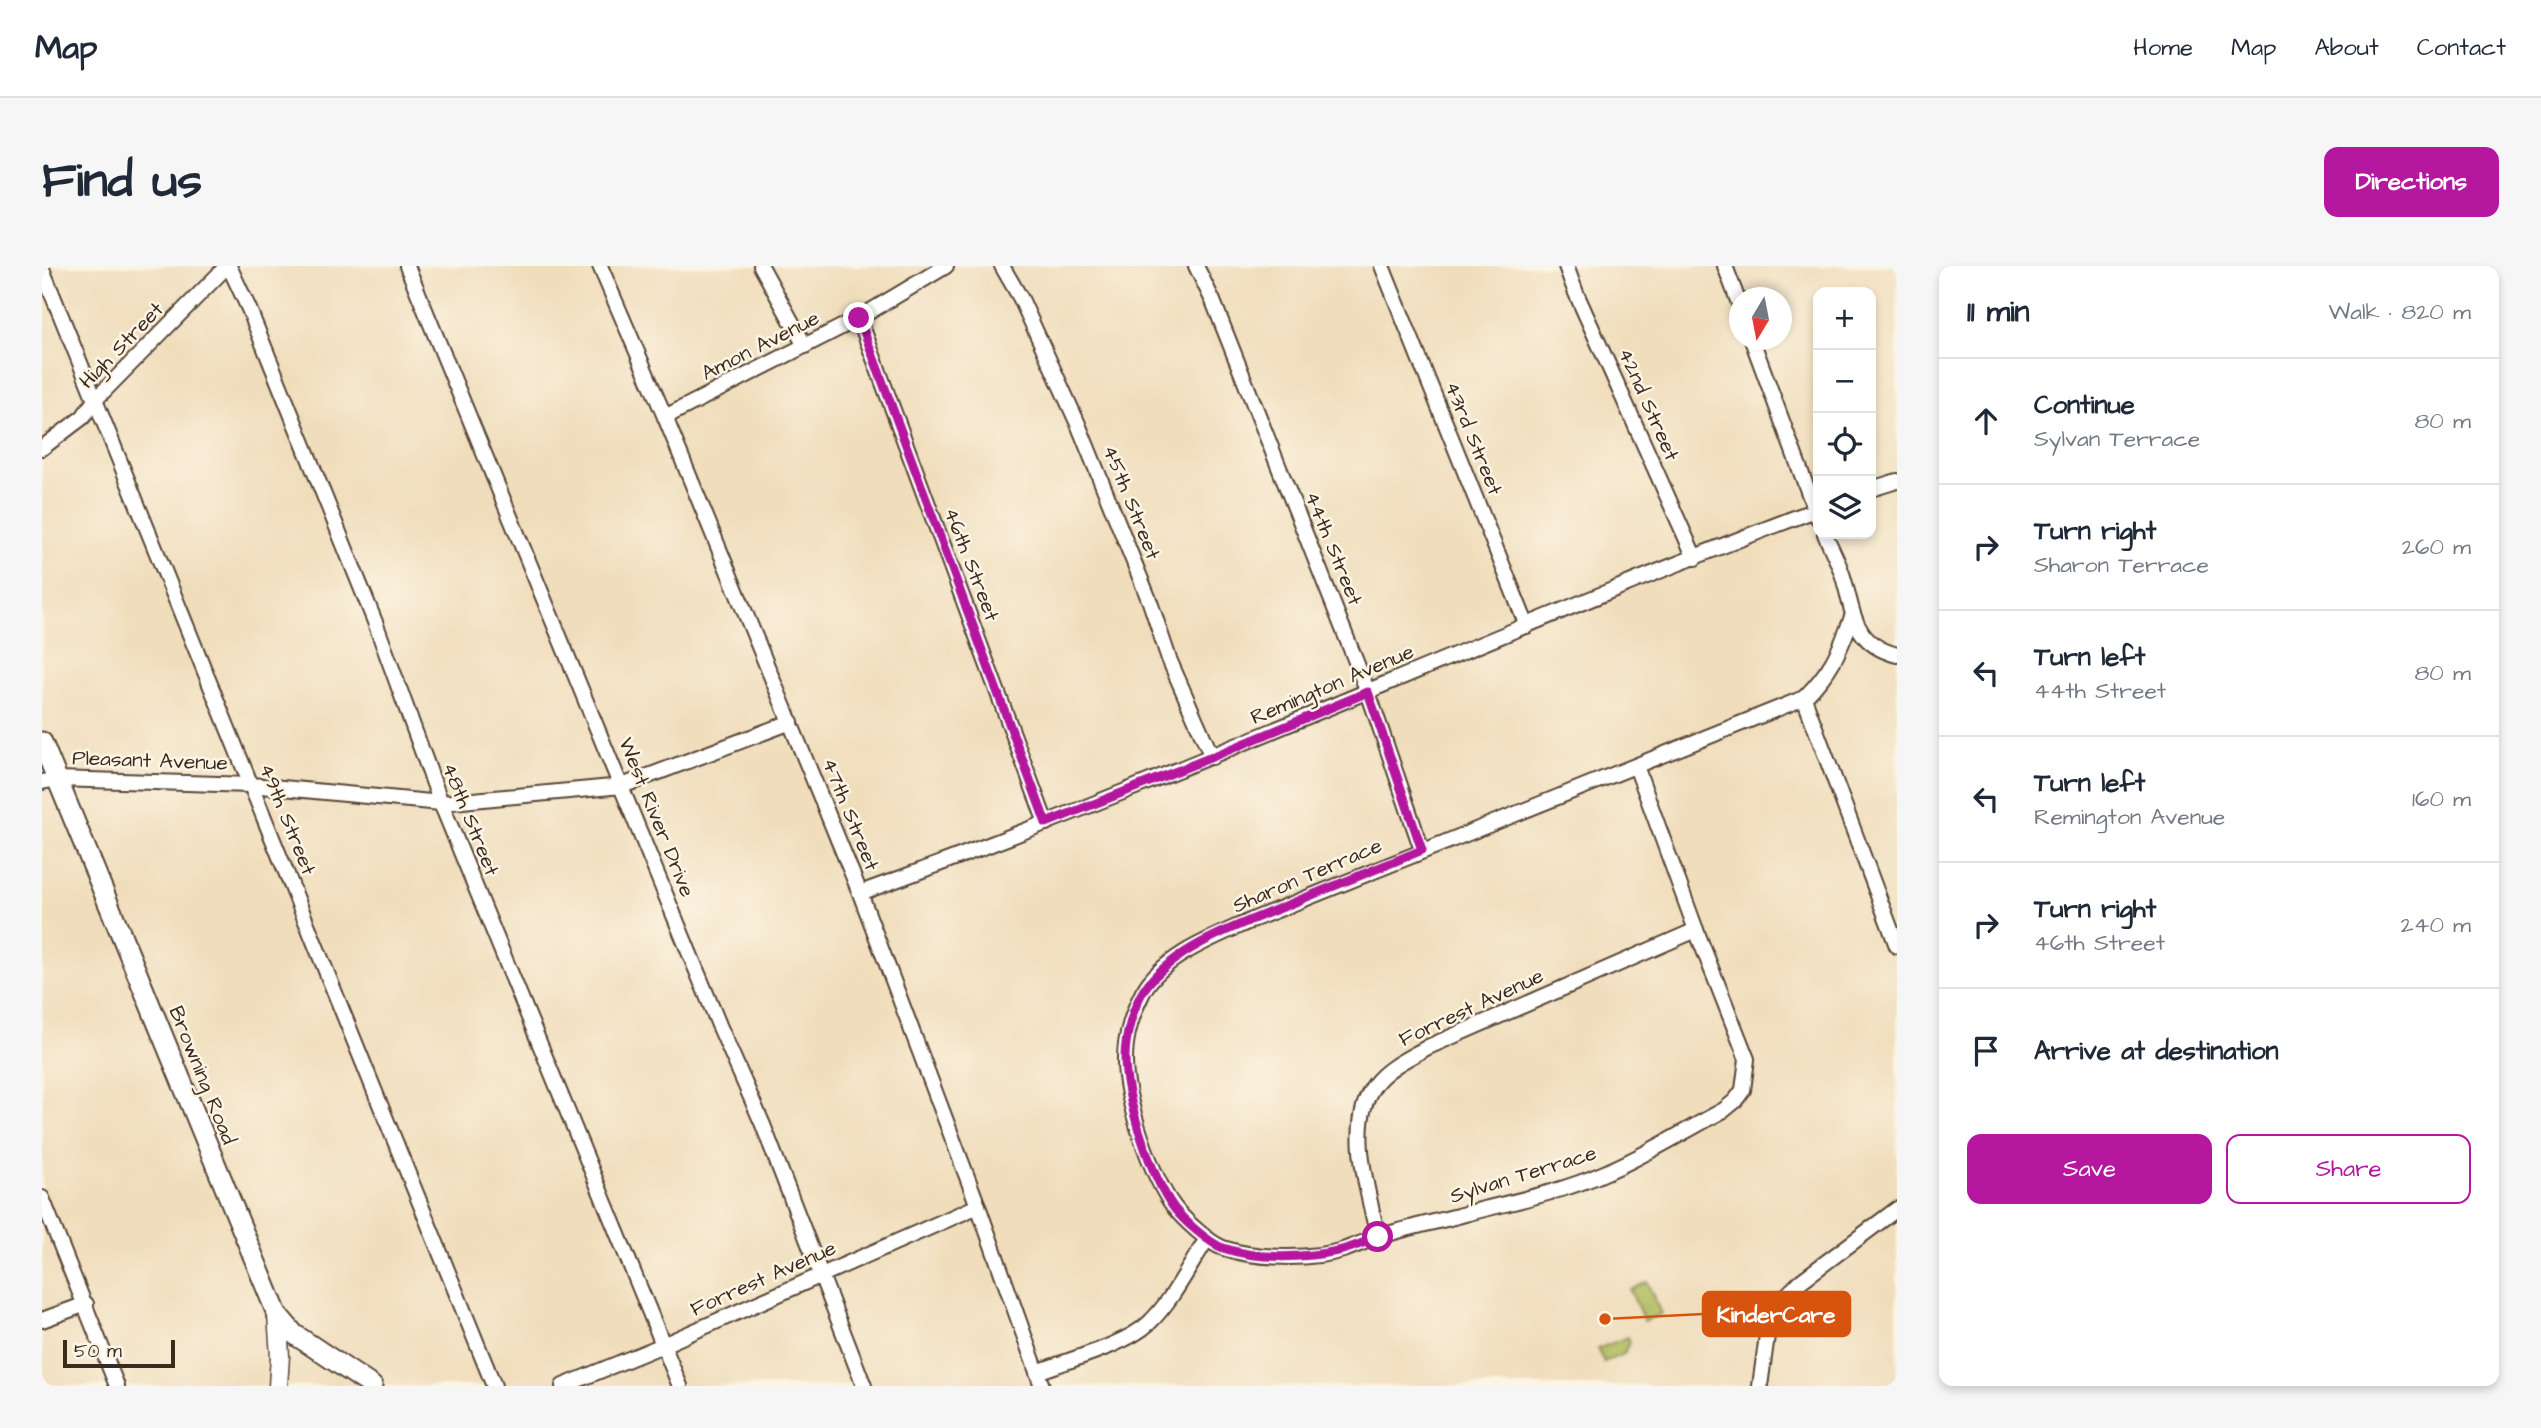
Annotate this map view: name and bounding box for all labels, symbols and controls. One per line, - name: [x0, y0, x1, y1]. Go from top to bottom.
- text: Map: [35, 25, 97, 71]
- text: Home: [2133, 31, 2193, 65]
- text: Map: [2231, 31, 2276, 65]
- text: About: [2314, 31, 2379, 65]
- text: Contact: [2417, 31, 2506, 65]
- button: Directions: [2324, 147, 2499, 217]
- text: Find us: [42, 148, 202, 216]
- north arrow: [1729, 287, 1792, 350]
- map controls: [1813, 287, 1876, 539]
- button: +: [1813, 287, 1876, 350]
- text: 11 min: [1967, 291, 2030, 333]
- street label: High Street: [73, 295, 172, 396]
- text: Walk · 820 m: [2329, 296, 2471, 328]
- route end: [843, 302, 874, 333]
- street label: Amon Avenue: [696, 303, 824, 388]
- street label: 42nd Street: [1611, 343, 1687, 466]
- button: −: [1813, 350, 1876, 413]
- street label: 43rd Street: [1438, 377, 1510, 500]
- text: Continue: [2034, 387, 2135, 423]
- icon: ahead: [1967, 402, 2005, 440]
- text: 80 m: [2414, 405, 2471, 437]
- button: locate: [1813, 413, 1876, 476]
- text: Sylvan Terrace: [2034, 423, 2200, 455]
- street label: 45th Street: [1095, 441, 1168, 564]
- button: layers: [1813, 476, 1876, 539]
- street label: 44th Street: [1297, 487, 1370, 610]
- street label: 46th Street: [937, 503, 1007, 626]
- text: Turn right: [2034, 513, 2156, 549]
- icon: right: [1967, 528, 2005, 566]
- text: 260 m: [2402, 531, 2471, 563]
- text: Sharon Terrace: [2034, 549, 2209, 581]
- street label: Remington Avenue: [1246, 637, 1419, 734]
- text: Turn left: [2034, 639, 2145, 675]
- icon: left: [1967, 654, 2005, 692]
- text: 80 m: [2414, 657, 2471, 689]
- text: 44th Street: [2034, 675, 2166, 707]
- street label: West River Drive: [611, 733, 702, 901]
- street label: Pleasant Avenue: [72, 743, 228, 778]
- street label: 47th Street: [815, 753, 887, 875]
- street label: 48th Street: [435, 758, 507, 881]
- street label: 49th Street: [252, 759, 323, 880]
- text: Turn left: [2034, 765, 2145, 801]
- icon: left: [1967, 780, 2005, 818]
- text: 160 m: [2412, 783, 2471, 815]
- text: Remington Avenue: [2034, 801, 2225, 833]
- street label: Sharon Terrace: [1228, 831, 1386, 920]
- text: Turn right: [2034, 891, 2156, 927]
- icon: right: [1967, 906, 2005, 944]
- text: 240 m: [2401, 909, 2471, 941]
- text: 46th Street: [2034, 927, 2165, 959]
- street label: Forrest Avenue: [1394, 961, 1548, 1054]
- street label: Browning Road: [160, 1002, 244, 1150]
- icon: arrive: [1967, 1032, 2005, 1070]
- text: Arrive at destination: [2034, 1033, 2279, 1069]
- button: Save: [1967, 1134, 2212, 1204]
- button: Share: [2226, 1134, 2471, 1204]
- street label: Sylvan Terrace: [1446, 1138, 1601, 1212]
- route start: [1362, 1221, 1393, 1252]
- street label: Forrest Avenue: [686, 1233, 841, 1324]
- callout: KinderCare: [1703, 1292, 1850, 1336]
- text: KinderCare: [1717, 1299, 1836, 1331]
- scale bar: [63, 1337, 175, 1369]
- text: 50 m: [74, 1338, 122, 1365]

